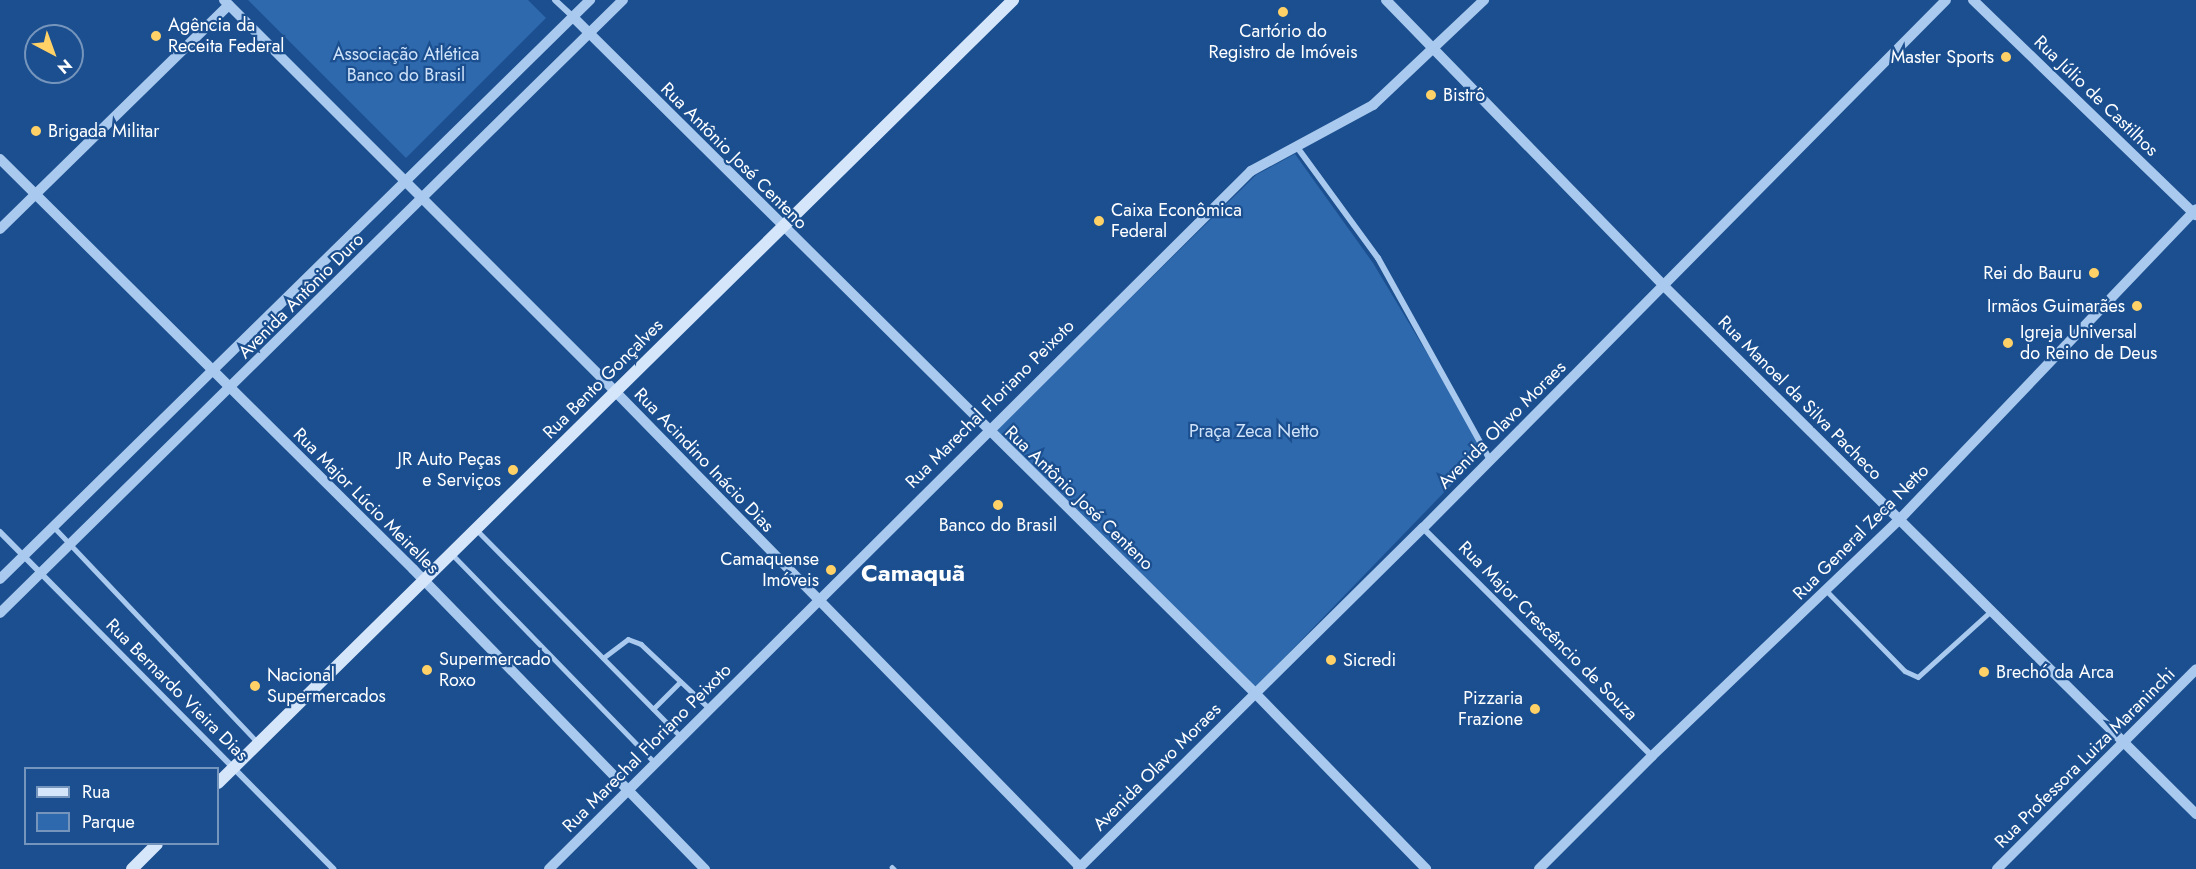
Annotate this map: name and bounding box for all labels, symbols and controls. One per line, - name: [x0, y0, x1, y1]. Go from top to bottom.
- marker: Cartório do Registro de Imóveis: [1276, 5, 1290, 19]
- place label: Agência da Receita Federal: [168, 15, 285, 57]
- place label: Cartório do Registro de Imóveis: [1209, 21, 1357, 63]
- north arrow: [24, 24, 84, 84]
- marker: Agência da Receita Federal: [149, 29, 163, 43]
- street label: Rua Júlio de Castilhos: [2029, 31, 2163, 161]
- park label: Associação Atlética Banco do Brasil: [333, 44, 479, 86]
- place label: Master Sports: [1891, 46, 1994, 68]
- marker: Master Sports: [1999, 50, 2013, 64]
- text: N: [52, 54, 77, 79]
- street label: Rua Antônio José Centeno: [656, 78, 812, 234]
- place label: Bistrô: [1443, 84, 1485, 106]
- marker: Bistrô: [1424, 88, 1438, 102]
- place label: Brigada Militar: [48, 120, 159, 142]
- marker: Brigada Militar: [29, 124, 43, 138]
- place label: Caixa Econômica Federal: [1111, 200, 1242, 242]
- marker: Caixa Econômica Federal: [1092, 214, 1106, 228]
- street label: Avenida Antônio Duro: [234, 229, 368, 363]
- place label: Rei do Bauru: [1983, 262, 2082, 284]
- marker: Rei do Bauru: [2087, 266, 2101, 280]
- place label: Irmãos Guimarães: [1987, 295, 2125, 317]
- marker: Irmãos Guimarães: [2130, 299, 2144, 313]
- street label: Rua Manoel da Silva Pacheco: [1713, 311, 1887, 485]
- street label: Rua Bento Gonçalves: [539, 315, 667, 443]
- street label: Rua Marechal Floriano Peixoto: [901, 315, 1079, 493]
- place label: Igreja Universal do Reino de Deus: [2020, 322, 2157, 364]
- marker: Igreja Universal do Reino de Deus: [2001, 336, 2015, 350]
- street label: Avenida Olavo Moraes: [1434, 357, 1570, 493]
- street label: Rua Acindino Inácio Dias: [630, 384, 778, 536]
- park label: Praça Zeca Netto: [1189, 420, 1319, 442]
- street label: Rua Antônio José Centeno: [1000, 421, 1158, 575]
- street label: Rua Major Lúcio Meirelles: [289, 424, 443, 578]
- place label: JR Auto Peças e Serviços: [398, 449, 501, 492]
- street label: Rua General Zeca Netto: [1789, 460, 1933, 604]
- marker: JR Auto Peças e Serviços: [506, 463, 520, 477]
- marker: Banco do Brasil: [991, 498, 1005, 512]
- place label: Banco do Brasil: [939, 514, 1057, 536]
- street label: Rua Major Crescêncio de Souza: [1454, 537, 1642, 725]
- place label: Camaquense Imóveis: [720, 549, 819, 592]
- district label: Camaquã: [861, 559, 965, 587]
- marker: Camaquense Imóveis: [824, 563, 838, 577]
- street label: Rua Bernardo Vieira Dias: [101, 614, 253, 766]
- place label: Supermercado Roxo: [439, 649, 551, 692]
- place label: Sicredi: [1343, 649, 1396, 671]
- marker: Sicredi: [1324, 653, 1338, 667]
- street label: Rua Marechal Floriano Peixoto: [558, 659, 736, 837]
- place label: Brechó da Arca: [1996, 661, 2114, 683]
- marker: Supermercado Roxo: [420, 663, 434, 677]
- street label: Rua Professora Luiza Maraninchi: [1990, 663, 2180, 853]
- place label: Nacional Supermercados: [267, 665, 386, 708]
- marker: Brechó da Arca: [1977, 665, 1991, 679]
- marker: Nacional Supermercados: [248, 679, 262, 693]
- place label: Pizzaria Frazione: [1458, 688, 1523, 730]
- street label: Avenida Olavo Moraes: [1089, 699, 1225, 835]
- marker: Pizzaria Frazione: [1528, 702, 1542, 716]
- legend: [24, 767, 219, 845]
- text: Rua: [82, 779, 110, 805]
- text: Parque: [82, 809, 135, 835]

